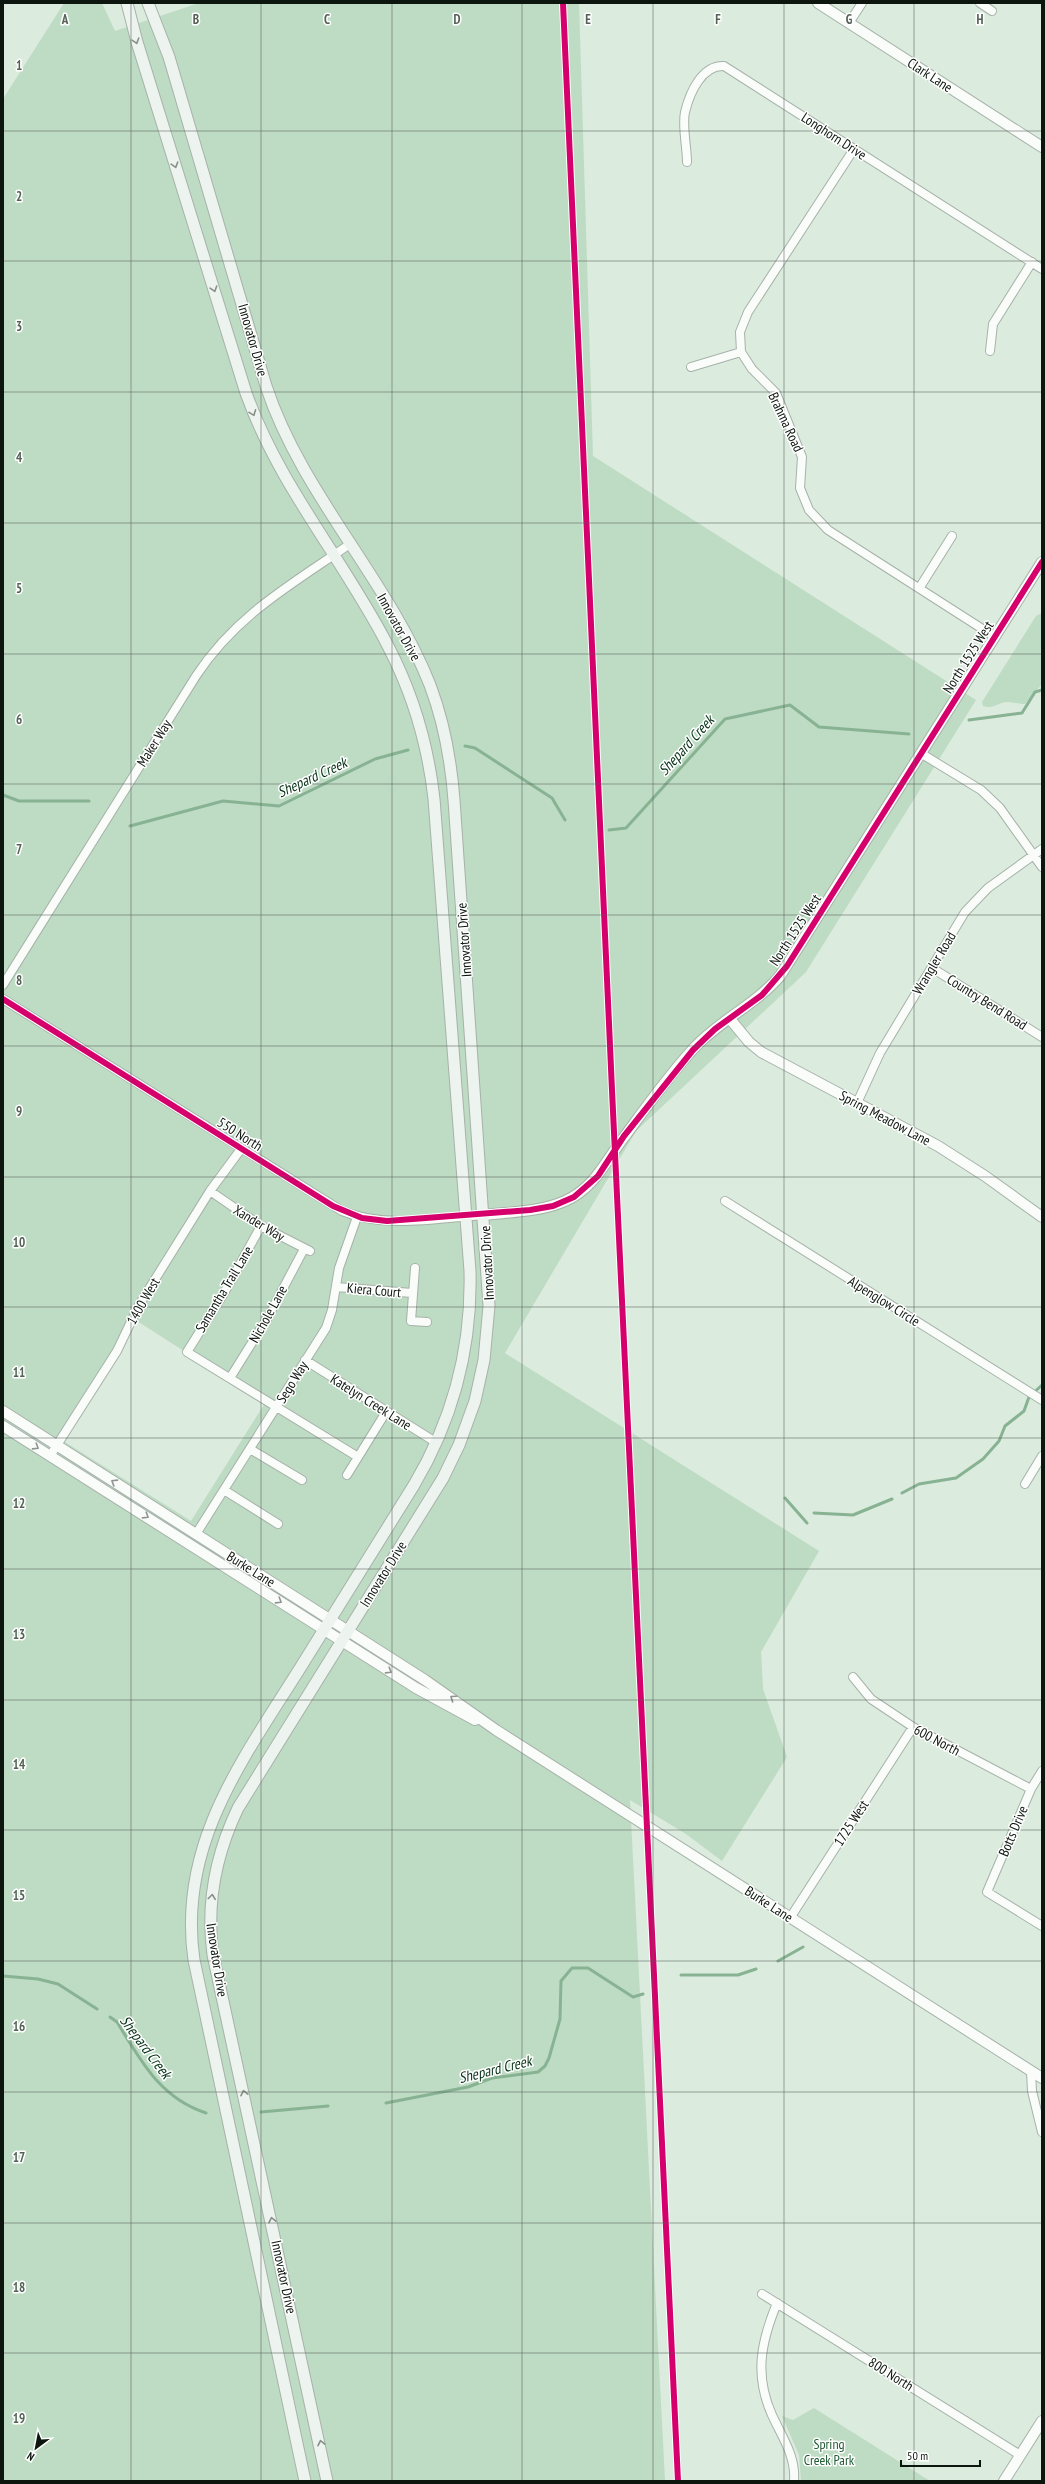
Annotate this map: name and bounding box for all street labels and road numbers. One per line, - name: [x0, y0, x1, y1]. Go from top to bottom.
- street label: Clark Lane: [904, 54, 956, 96]
- street label: Longhorn Drive: [798, 108, 870, 164]
- street label: Innovator Drive: [234, 302, 272, 379]
- street label: Brahma Road: [764, 389, 808, 455]
- street label: Innovator Drive: [373, 590, 425, 664]
- street label: North 1525 West: [939, 617, 997, 697]
- street label: Maker Way: [133, 716, 176, 770]
- street label: North 1525 West: [765, 891, 825, 969]
- street label: Innovator Drive: [452, 902, 476, 978]
- street label: Wrangler Road: [908, 928, 960, 998]
- street label: Country Bend Road: [944, 970, 1030, 1034]
- street label: Spring Meadow Lane: [836, 1086, 934, 1150]
- street label: 550 North: [214, 1113, 266, 1155]
- street label: Xander Way: [230, 1201, 289, 1246]
- street label: Innovator Drive: [476, 1225, 498, 1301]
- street label: Samantha Trail Lane: [191, 1242, 257, 1335]
- street label: Alpenglow Circle: [845, 1272, 923, 1330]
- street label: 1400 West: [122, 1274, 164, 1328]
- street label: Kiera Court: [346, 1279, 402, 1301]
- street label: Nichole Lane: [245, 1282, 291, 1346]
- street label: Sego Way: [272, 1357, 312, 1406]
- street label: Katelyn Creek Lane: [327, 1370, 415, 1434]
- street label: Innovator Drive: [356, 1537, 410, 1610]
- street label: Burke Lane: [223, 1547, 279, 1591]
- street label: 600 North: [911, 1720, 963, 1760]
- street label: 1725 West: [830, 1797, 873, 1849]
- street label: Botts Drive: [994, 1803, 1032, 1859]
- street label: Burke Lane: [742, 1882, 797, 1926]
- street label: Innovator Drive: [202, 1922, 232, 1998]
- street label: Innovator Drive: [267, 2239, 301, 2316]
- street label: 800 North: [865, 2353, 917, 2395]

